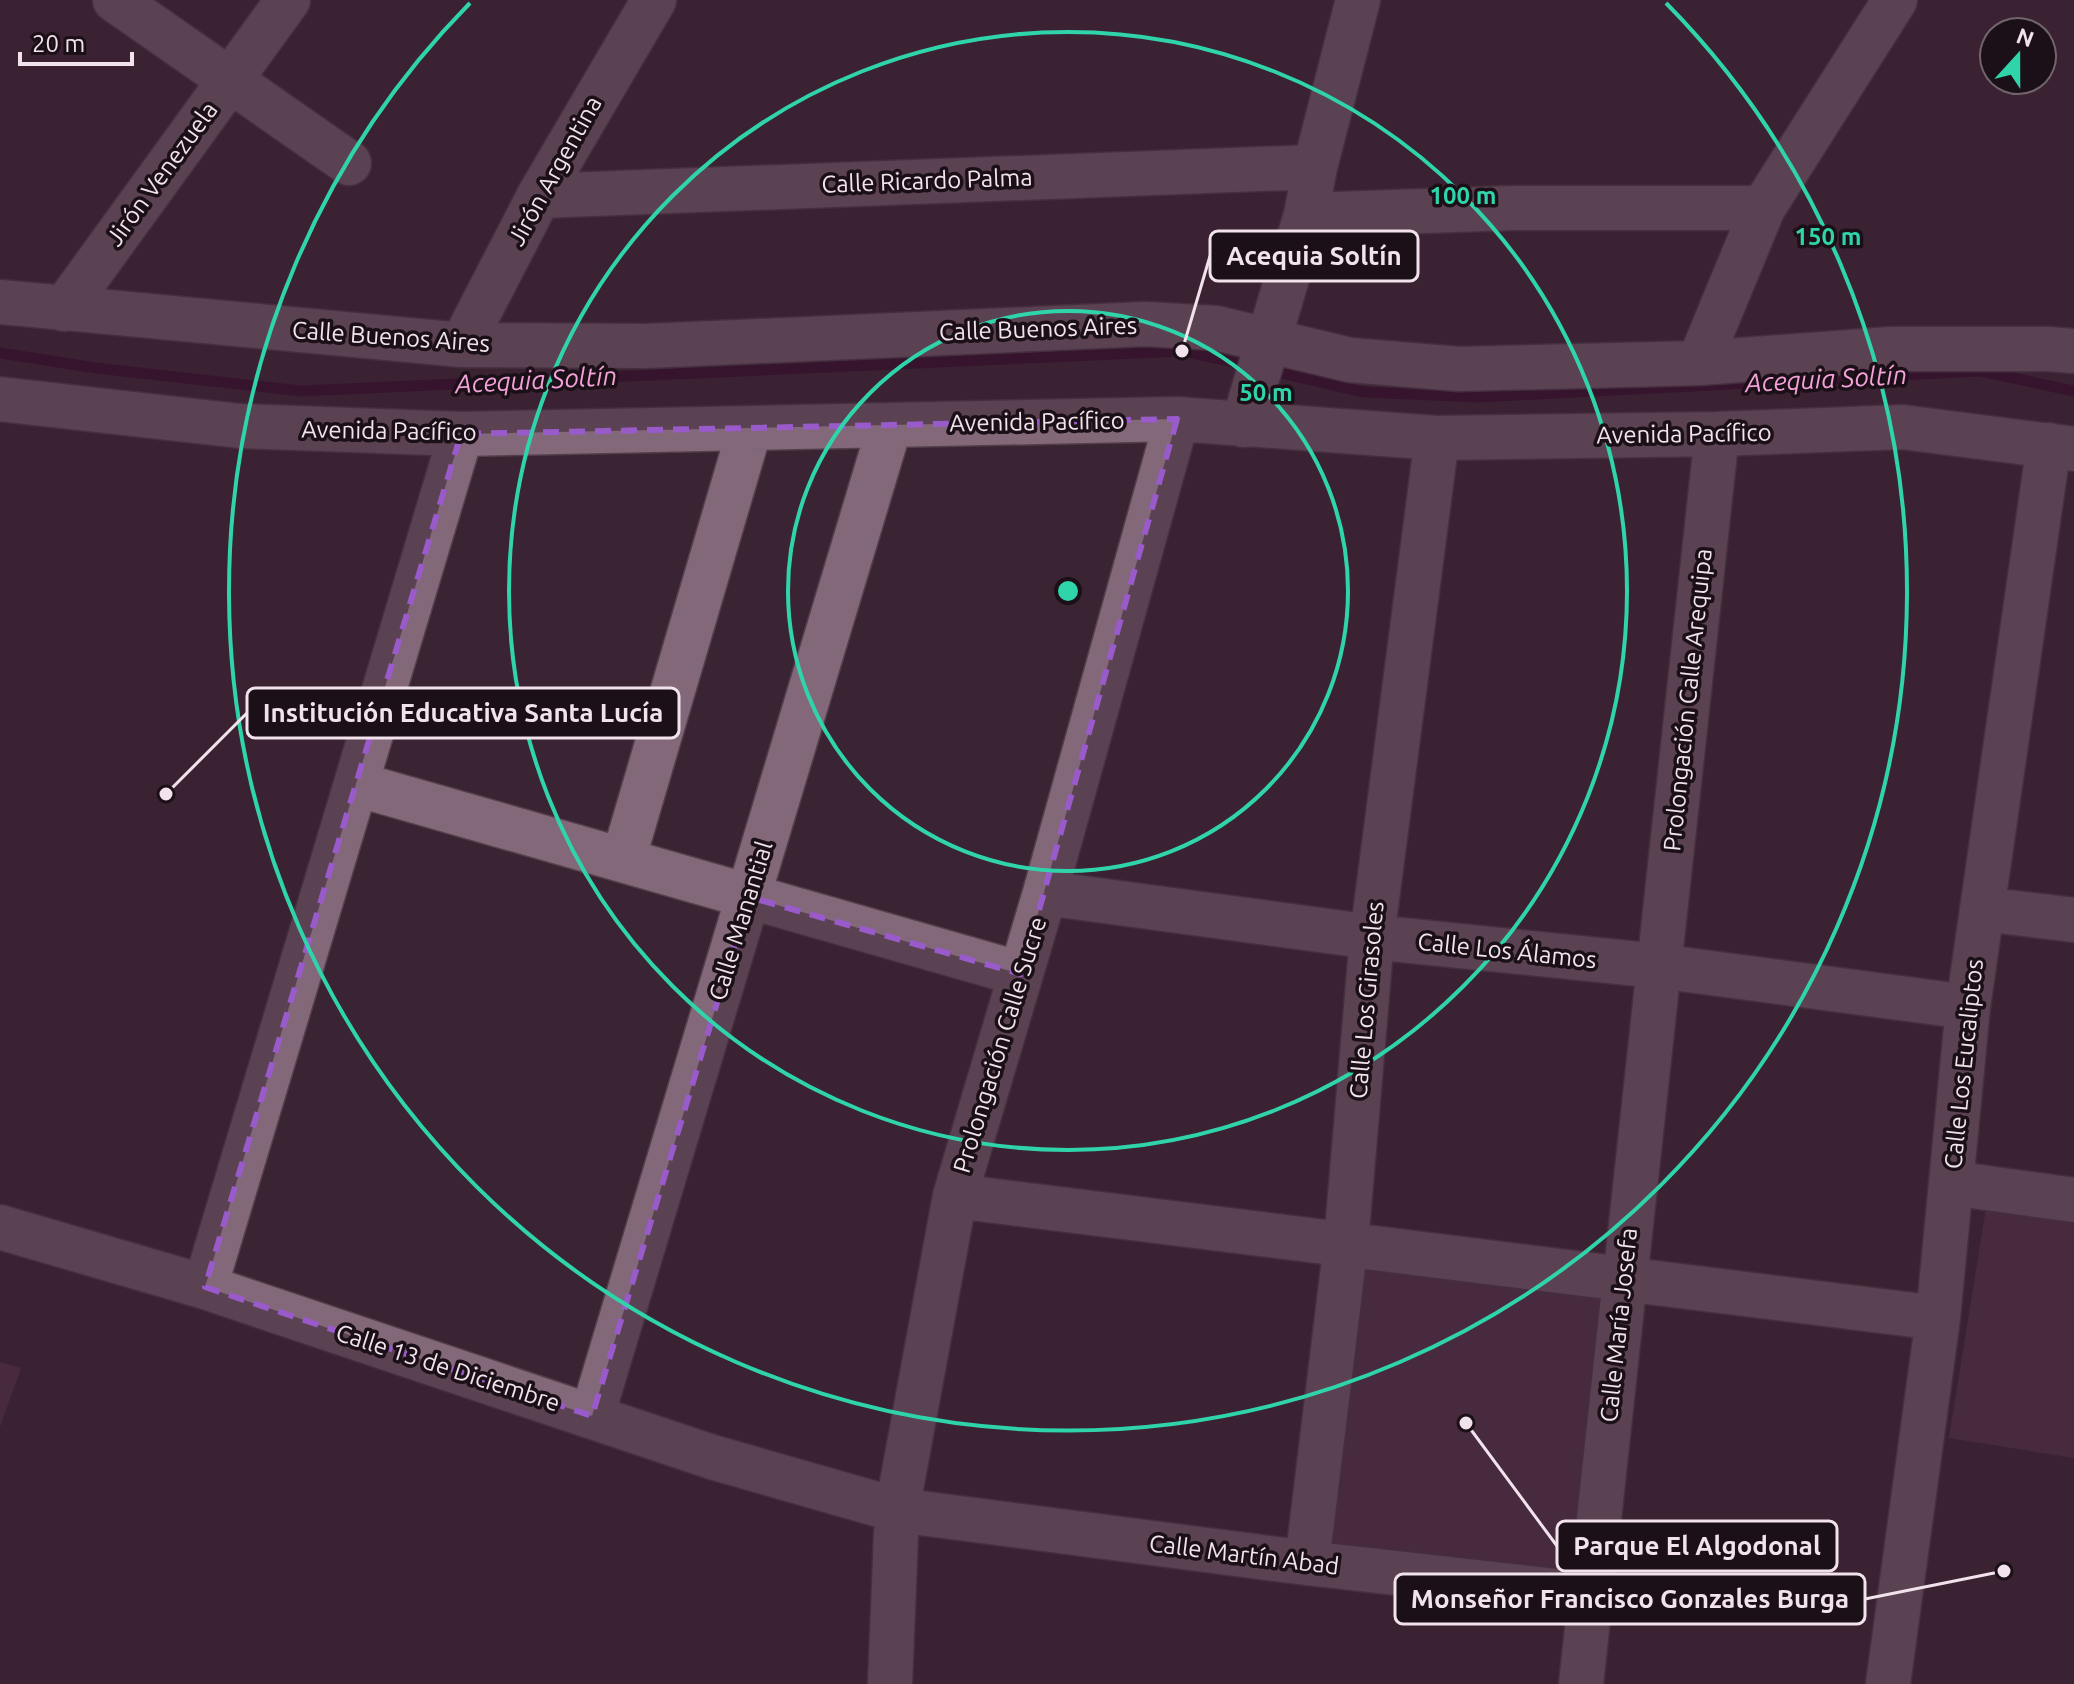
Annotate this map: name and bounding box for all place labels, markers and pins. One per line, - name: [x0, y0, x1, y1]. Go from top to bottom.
- callout: Acequia Soltín: [1210, 231, 1418, 281]
- centre of rings: [1054, 577, 1082, 605]
- callout: Institución Educativa Santa Lucía: [247, 688, 679, 738]
- callout: Parque El Algodonal: [1557, 1521, 1837, 1571]
- callout: Monseñor Francisco Gonzales Burga: [1395, 1574, 1865, 1624]

